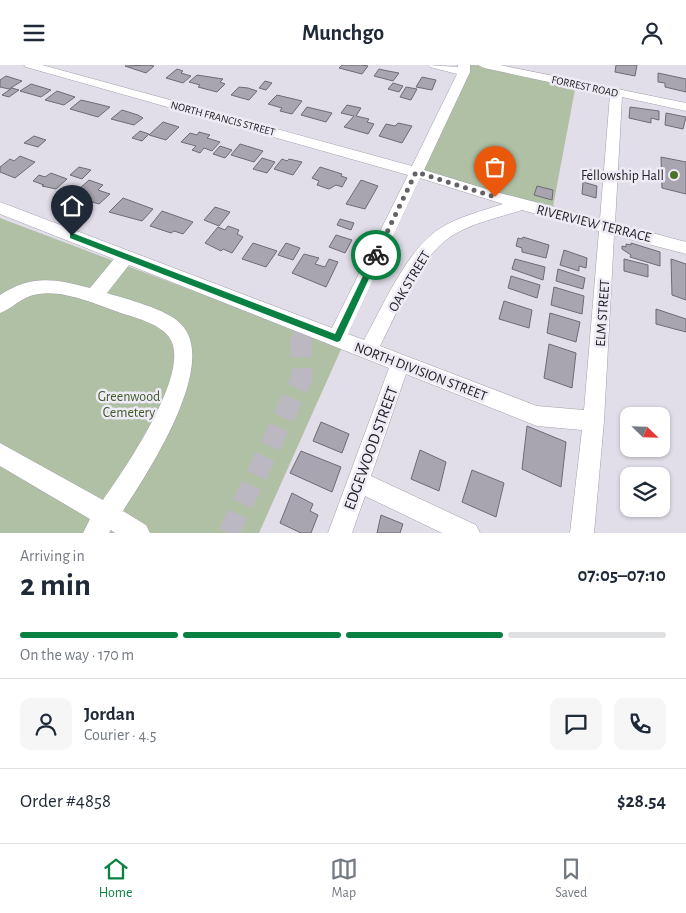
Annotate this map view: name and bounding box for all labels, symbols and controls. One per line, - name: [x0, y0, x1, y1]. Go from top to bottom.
- icon: menu: [20, 19, 48, 47]
- icon: person: [638, 19, 666, 47]
- text: Munchgo: [302, 22, 384, 44]
- street label: FORREST ROAD: [551, 74, 619, 99]
- street label: NORTH FRANCIS STREET: [170, 99, 277, 138]
- pin: [474, 146, 516, 197]
- icon: bag: [481, 153, 509, 181]
- place label: Fellowship Hall: [581, 169, 664, 183]
- marker: Fellowship Hall: [668, 169, 680, 181]
- pin: [51, 185, 93, 236]
- icon: home: [58, 192, 86, 220]
- street label: RIVERVIEW TERRACE: [535, 203, 653, 245]
- courier: [351, 230, 401, 280]
- icon: bike: [362, 241, 390, 269]
- street label: OAK STREET: [386, 249, 433, 314]
- street label: ELM STREET: [594, 279, 612, 347]
- street label: NORTH DIVISION STREET: [352, 340, 489, 404]
- street label: EDGEWOOD STREET: [341, 384, 401, 512]
- park label: Greenwood Cemetery: [98, 390, 160, 420]
- north arrow: [620, 407, 670, 457]
- map controls: [620, 407, 670, 517]
- button: layers: [620, 467, 670, 517]
- text: Arriving in: [20, 548, 85, 564]
- text: 07:05–07:10: [577, 566, 666, 585]
- text: 2 min: [20, 569, 91, 601]
- text: On the way · 170 m: [20, 647, 134, 663]
- button: person: [20, 698, 72, 750]
- button: chat: [550, 698, 602, 750]
- button: phone: [614, 698, 666, 750]
- text: Jordan: [84, 705, 135, 724]
- text: Courier · 4.5: [84, 727, 156, 743]
- text: Order #4858: [20, 792, 111, 811]
- text: $28.54: [617, 792, 666, 811]
- tab: Home: [99, 855, 132, 902]
- tab: Map: [330, 855, 358, 902]
- tab: Saved: [555, 855, 587, 902]

